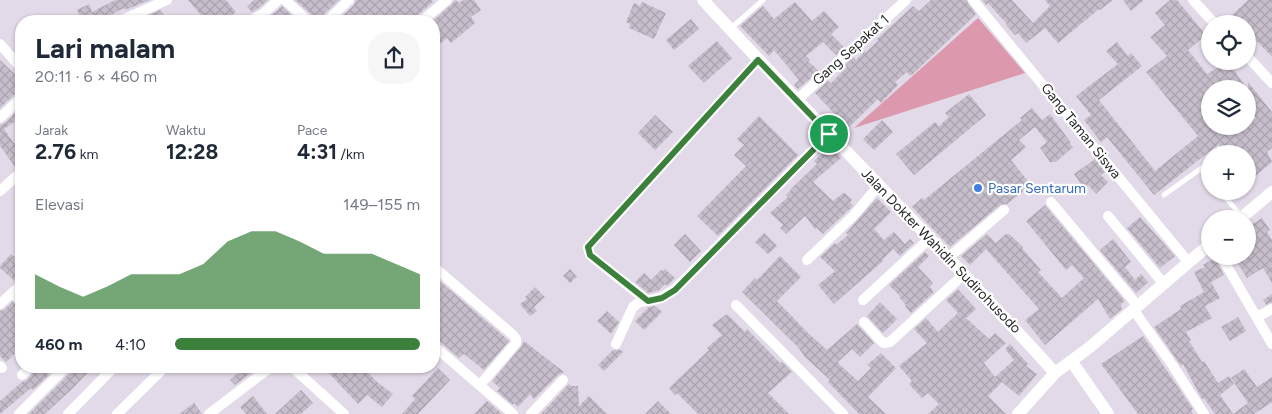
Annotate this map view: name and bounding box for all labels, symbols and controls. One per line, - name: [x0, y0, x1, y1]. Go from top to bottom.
- street label: Gang Sepakat 1: [809, 11, 893, 89]
- map controls: [1201, 15, 1256, 265]
- button: locate: [1201, 15, 1256, 70]
- text: Lari malam: [35, 31, 175, 65]
- button: share: [368, 32, 420, 84]
- text: 20:11 · 6 × 460 m: [35, 67, 157, 86]
- street label: Gang Taman Siswa: [1037, 80, 1125, 182]
- button: layers: [1201, 80, 1256, 135]
- pin: [808, 113, 850, 155]
- icon: arrive: [815, 120, 843, 148]
- text: Jarak: [35, 122, 68, 139]
- text: Waktu: [166, 122, 206, 139]
- text: Pace: [297, 122, 327, 139]
- text: 2.76: [35, 139, 76, 164]
- text: 12:28: [166, 139, 218, 164]
- text: 4:31: [297, 139, 337, 164]
- button: +: [1201, 145, 1256, 200]
- text: km: [76, 146, 98, 163]
- text: /km: [337, 146, 365, 163]
- street label: Jalan Dokter Wahidin Sudirohusodo: [858, 165, 1024, 337]
- place label: Pasar Sentarum: [988, 180, 1086, 197]
- marker: Pasar Sentarum: [972, 182, 984, 194]
- text: Elevasi: [35, 195, 84, 214]
- text: 149–155 m: [343, 195, 420, 214]
- button: −: [1201, 210, 1256, 265]
- text: 460 m: [35, 335, 83, 354]
- text: 4:10: [115, 335, 146, 354]

